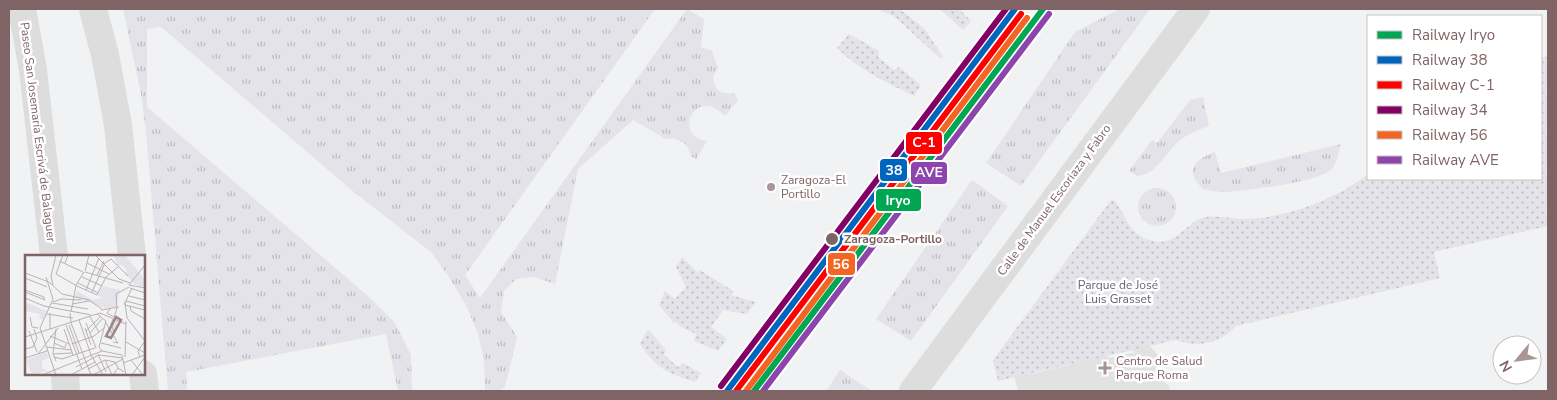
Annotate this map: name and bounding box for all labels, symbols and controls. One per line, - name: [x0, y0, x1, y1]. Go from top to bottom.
- legend: [1367, 15, 1542, 180]
- street label: Paseo San Josemaría Escrivá de Balaguer: [17, 21, 60, 243]
- text: Railway Iryo: [1412, 25, 1495, 45]
- text: Railway 38: [1412, 50, 1488, 70]
- text: Railway C-1: [1412, 75, 1495, 95]
- text: Railway 34: [1412, 100, 1488, 120]
- street label: Calle de Manuel Escoriaza y Fabro: [994, 121, 1115, 279]
- text: Railway 56: [1412, 125, 1488, 145]
- line badge: C-1: [905, 131, 943, 155]
- text: C-1: [912, 133, 936, 152]
- text: Railway AVE: [1412, 150, 1499, 170]
- line badge: 38: [879, 158, 908, 182]
- text: 38: [886, 161, 902, 180]
- line badge: AVE: [910, 161, 948, 185]
- text: AVE: [915, 163, 943, 182]
- place label: Zaragoza-El Portillo: [781, 172, 846, 202]
- marker: Zaragoza-El Portillo: [765, 181, 777, 193]
- line badge: Iryo: [875, 188, 922, 212]
- text: Iryo: [885, 191, 911, 210]
- marker: Zaragoza-Portillo: [824, 231, 840, 247]
- place label: Zaragoza-Portillo: [844, 231, 942, 247]
- line badge: 56: [827, 252, 856, 276]
- inset map: [25, 255, 145, 375]
- text: 56: [833, 255, 849, 274]
- park label: Parque de José Luis Grasset: [1078, 277, 1158, 307]
- north arrow: [1492, 335, 1542, 385]
- place label: Centro de Salud Parque Roma: [1116, 353, 1203, 383]
- text: N: [1495, 357, 1517, 375]
- marker: Centro de Salud Parque Roma: [1098, 361, 1112, 375]

